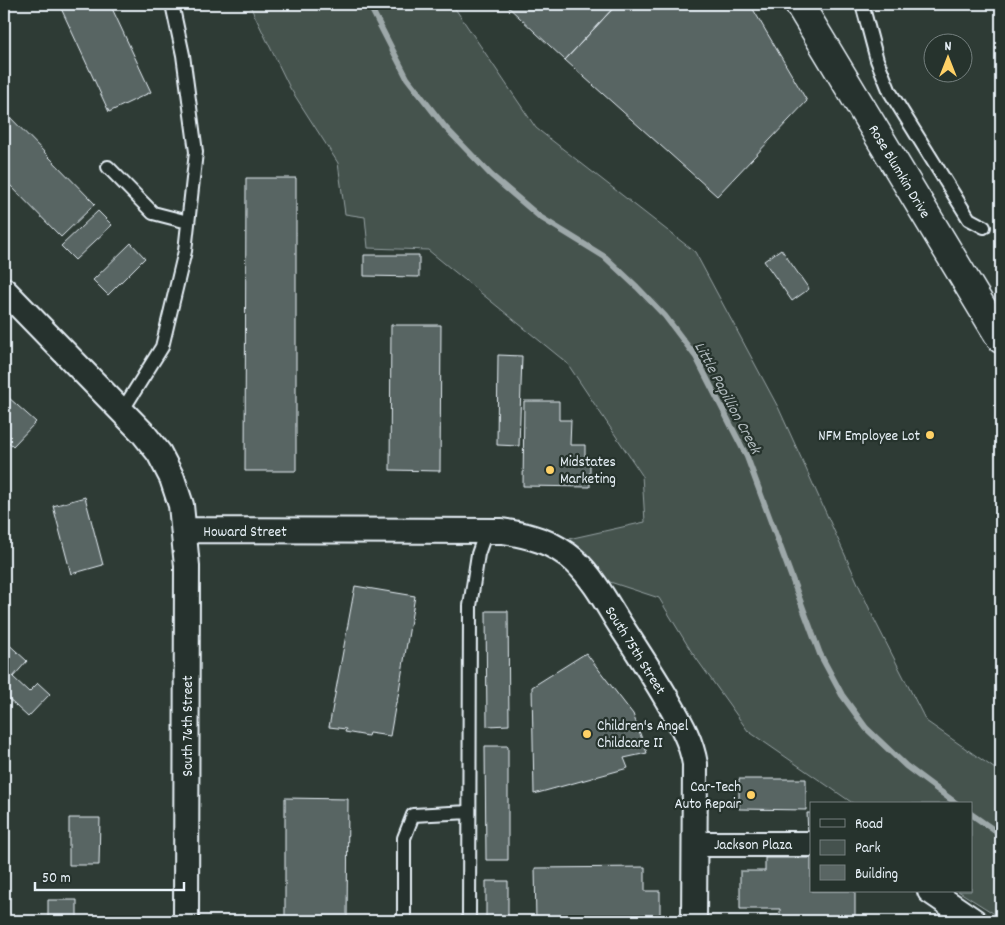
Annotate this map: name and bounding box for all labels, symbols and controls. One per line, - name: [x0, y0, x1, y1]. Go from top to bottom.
- north arrow: [922, 32, 972, 82]
- text: N: [945, 37, 952, 57]
- street label: Rose Blumkin Drive: [862, 121, 935, 223]
- water label: Little Papillion Creek: [688, 338, 767, 460]
- place label: NFM Employee Lot: [818, 426, 920, 448]
- marker: NFM Employee Lot: [924, 429, 936, 441]
- place label: Midstates Marketing: [560, 452, 616, 491]
- marker: Midstates Marketing: [544, 464, 556, 476]
- street label: Howard Street: [203, 522, 287, 544]
- street label: South 75th Street: [598, 603, 671, 700]
- street label: South 76th Street: [178, 675, 200, 776]
- place label: Children's Angel Childcare II: [597, 716, 689, 755]
- marker: Children's Angel Childcare II: [581, 728, 593, 740]
- place label: Car-Tech Auto Repair: [675, 777, 741, 816]
- marker: Car-Tech Auto Repair: [745, 789, 757, 801]
- legend: [810, 802, 972, 892]
- text: Road: [855, 814, 883, 836]
- street label: Jackson Plaza: [714, 835, 793, 857]
- text: Park: [855, 838, 881, 860]
- scale bar: [35, 860, 184, 892]
- text: Building: [855, 864, 898, 886]
- text: 50 m: [42, 868, 71, 890]

